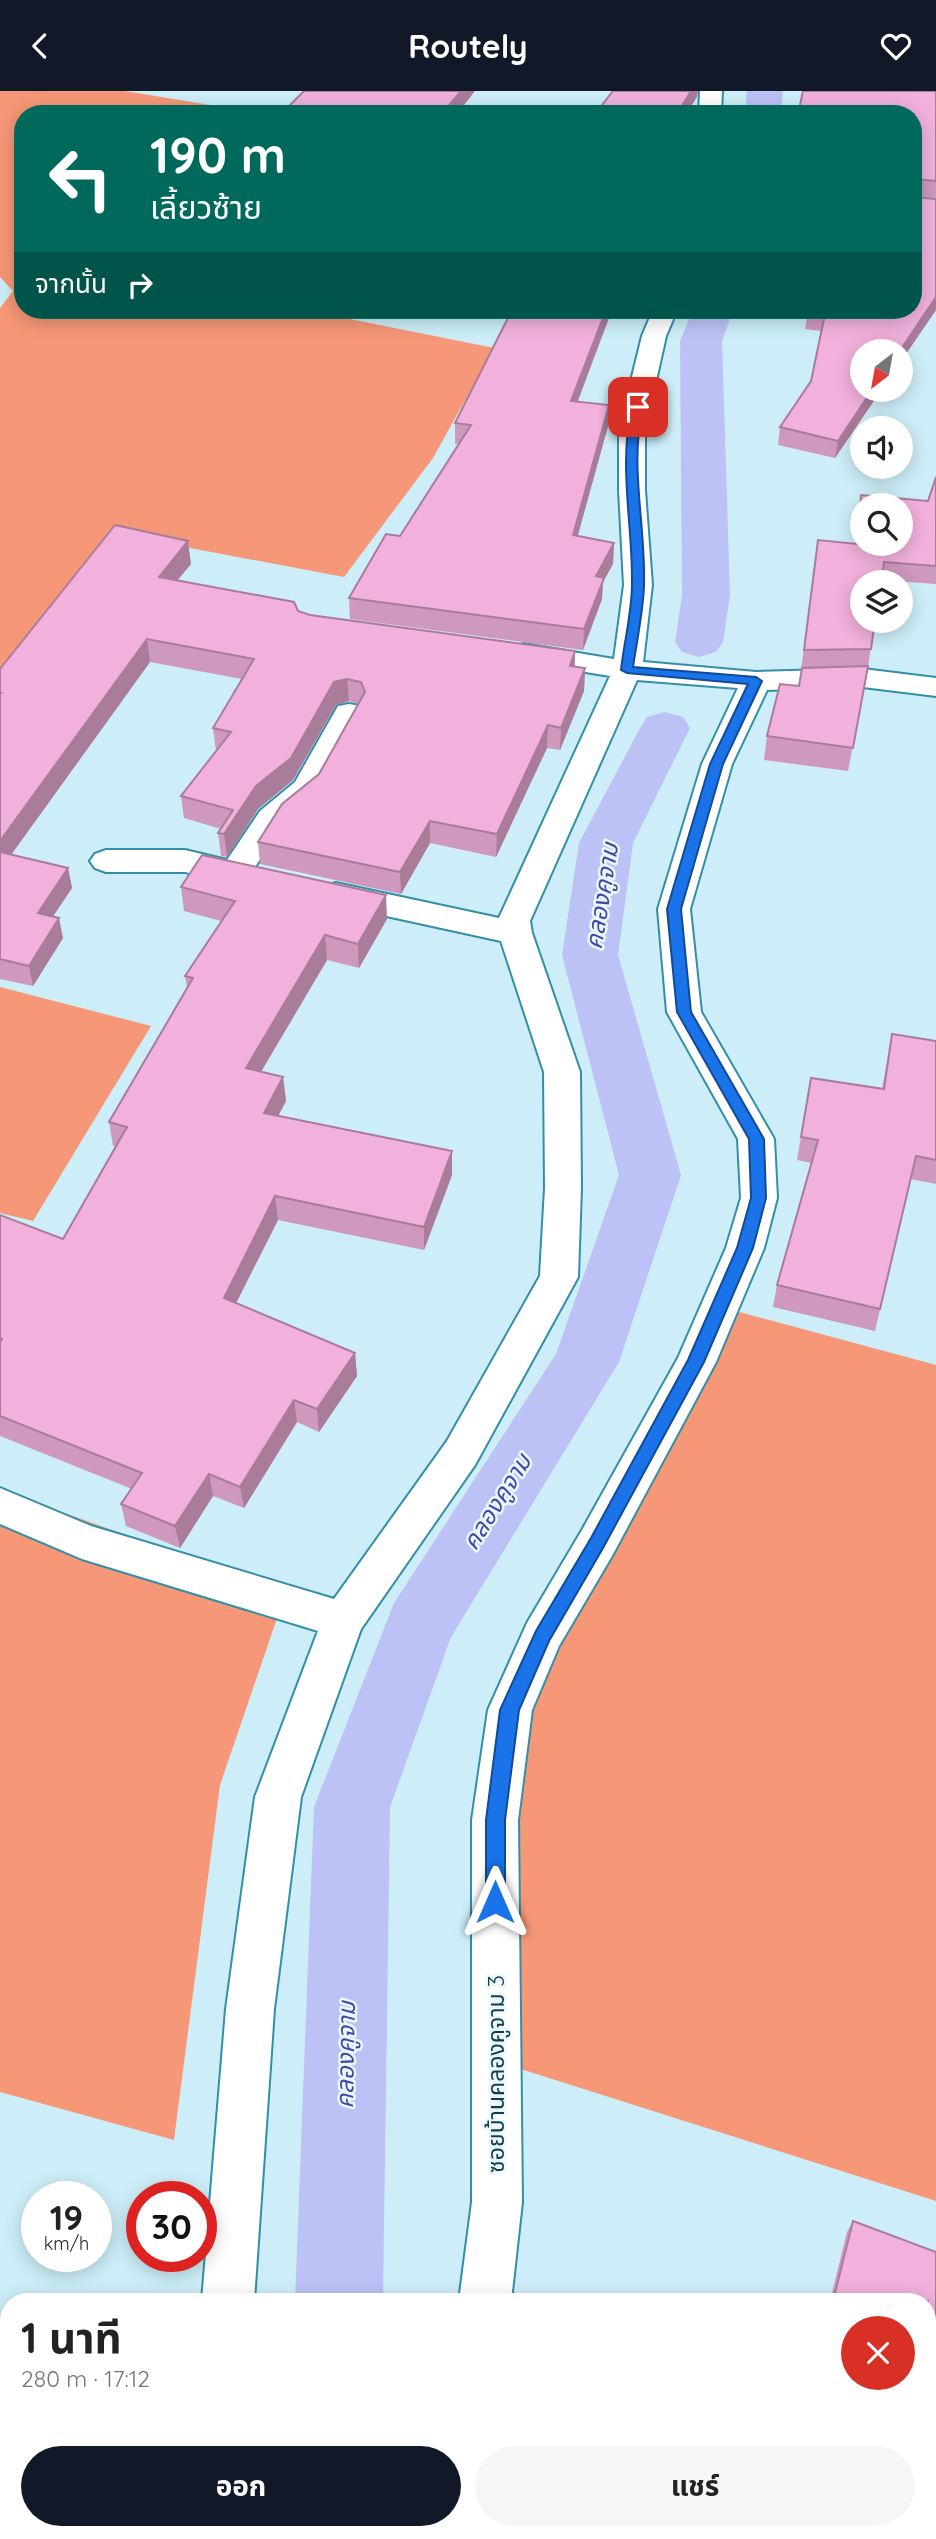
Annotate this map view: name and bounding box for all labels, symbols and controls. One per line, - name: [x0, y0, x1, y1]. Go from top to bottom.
- text: Routely: [408, 26, 528, 66]
- icon: back: [21, 27, 59, 65]
- icon: heart: [877, 27, 915, 65]
- text: 190 m: [150, 124, 286, 185]
- icon: left: [35, 133, 126, 224]
- text: เลี้ยวซ้าย: [150, 187, 262, 227]
- icon: right: [121, 266, 159, 304]
- text: จากนั้น: [35, 267, 107, 300]
- north arrow: [850, 339, 914, 403]
- map controls: [850, 339, 913, 633]
- pin: [608, 377, 668, 437]
- icon: arrive: [619, 388, 657, 426]
- button: sound: [850, 416, 913, 479]
- button: search: [850, 493, 913, 556]
- button: layers: [850, 570, 913, 633]
- water label: คลองคูจาม: [578, 838, 626, 951]
- water label: คลองคูจาม: [455, 1446, 539, 1555]
- position arrow: [458, 1865, 532, 1939]
- street label: ซอยบ้านคลองคูจาม 3: [481, 1975, 511, 2173]
- water label: คลองคูจาม: [329, 1999, 362, 2109]
- speed limit sign: 30: [126, 2181, 217, 2272]
- text: 19: [50, 2195, 83, 2239]
- text: km/h: [44, 2232, 89, 2255]
- text: 1 นาที: [21, 2311, 122, 2364]
- button: close: [841, 2316, 915, 2390]
- text: 280 m · 17:12: [21, 2364, 150, 2393]
- button: ออก: [21, 2446, 461, 2526]
- button: แชร์: [475, 2446, 915, 2526]

